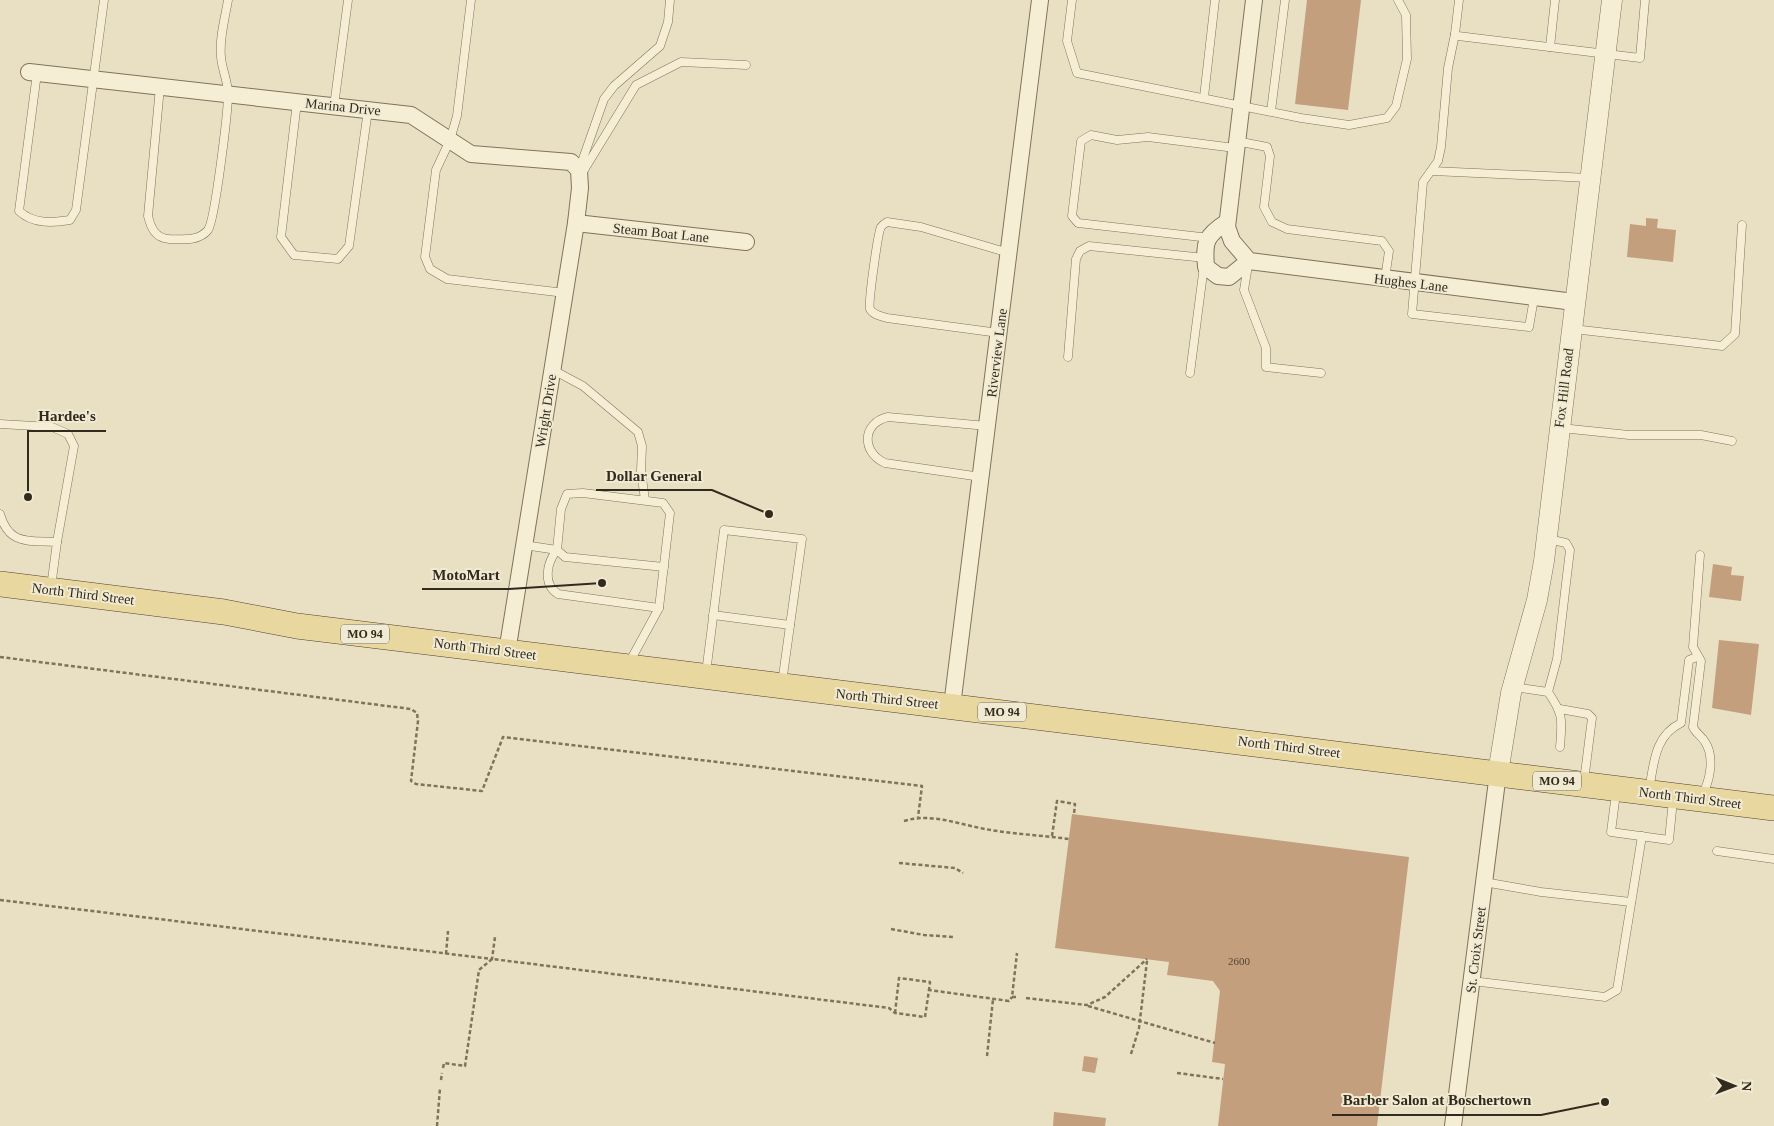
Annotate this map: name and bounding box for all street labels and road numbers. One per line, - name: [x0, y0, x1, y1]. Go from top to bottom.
- street label: Marina Drive: [305, 96, 381, 118]
- street label: Steam Boat Lane: [612, 221, 710, 245]
- street label: Hughes Lane: [1373, 271, 1449, 295]
- street label: Riverview Lane: [984, 308, 1010, 398]
- street label: Fox Hill Road: [1552, 347, 1576, 429]
- street label: Wright Drive: [533, 373, 559, 449]
- street label: North Third Street: [31, 580, 135, 608]
- road number: MO 94: [341, 624, 389, 644]
- street label: North Third Street: [433, 635, 537, 663]
- street label: North Third Street: [835, 686, 939, 712]
- road number: MO 94: [978, 702, 1026, 722]
- street label: North Third Street: [1237, 733, 1341, 761]
- road number: MO 94: [1533, 771, 1581, 790]
- street label: North Third Street: [1638, 784, 1742, 812]
- street label: St. Croix Street: [1463, 906, 1489, 994]

